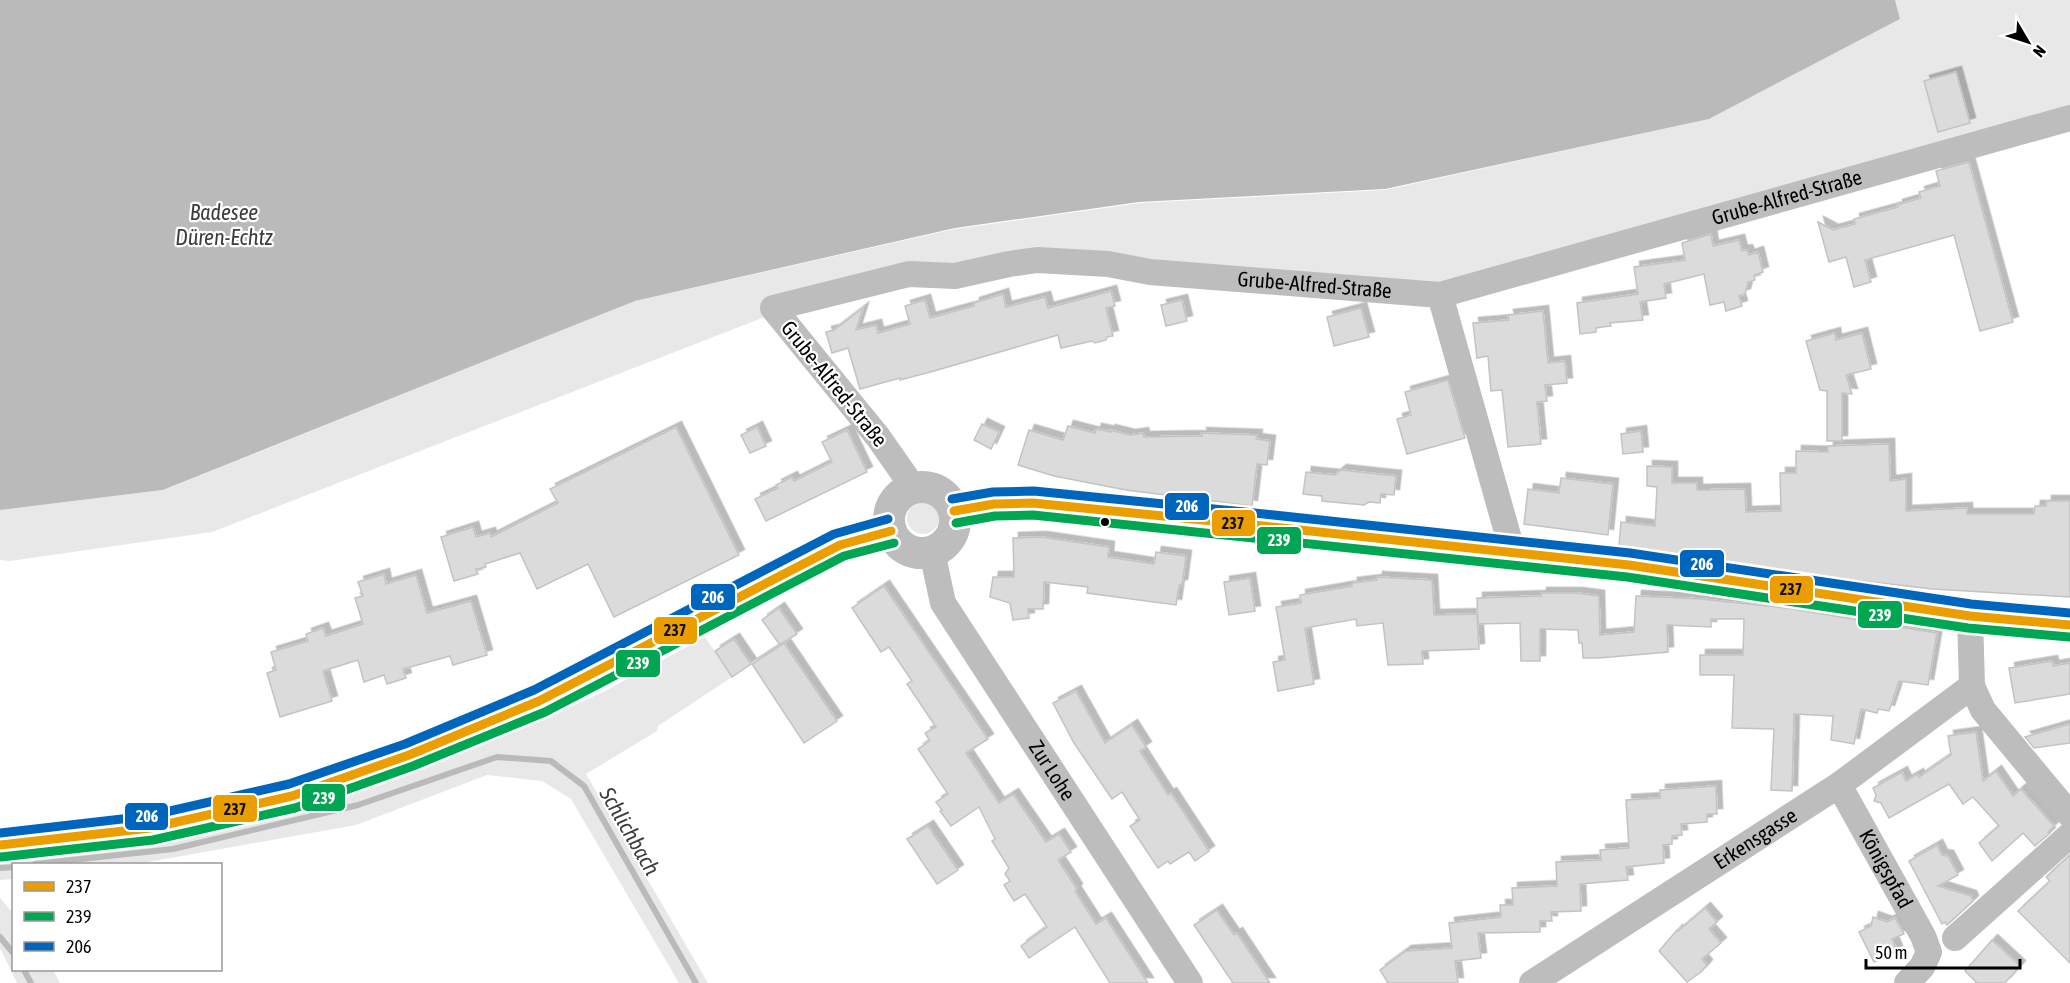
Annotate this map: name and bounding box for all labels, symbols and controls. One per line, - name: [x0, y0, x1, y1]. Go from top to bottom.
- north arrow: [1998, 12, 2058, 72]
- text: N: [2030, 42, 2050, 61]
- street label: Grube-Alfred-Straße: [1709, 164, 1864, 229]
- water label: Badesee Düren-Echtz: [175, 199, 274, 250]
- street label: Grube-Alfred-Straße: [1237, 266, 1393, 302]
- street label: Grube-Alfred-Straße: [777, 316, 893, 451]
- line badge: 206: [1164, 492, 1210, 521]
- text: 206: [1176, 497, 1199, 515]
- line badge: 237: [1211, 509, 1256, 537]
- text: 237: [1222, 514, 1244, 532]
- unlabelled marker: [1099, 516, 1111, 528]
- line badge: 239: [1256, 526, 1302, 555]
- text: 239: [1268, 531, 1291, 549]
- line badge: 206: [1679, 549, 1725, 578]
- text: 206: [1691, 555, 1714, 573]
- line badge: 237: [1769, 575, 1814, 604]
- text: 237: [1780, 580, 1802, 598]
- line badge: 206: [690, 583, 736, 611]
- text: 206: [702, 588, 725, 606]
- line badge: 239: [1857, 600, 1903, 629]
- text: 239: [1869, 606, 1892, 624]
- line badge: 237: [653, 616, 698, 645]
- text: 237: [664, 621, 686, 639]
- line badge: 239: [615, 649, 661, 678]
- text: 239: [627, 654, 650, 672]
- street label: Zur Lohe: [1025, 736, 1081, 804]
- water label: Schlichbach: [594, 782, 666, 880]
- line badge: 239: [301, 783, 346, 812]
- text: 239: [313, 789, 336, 807]
- line badge: 237: [212, 794, 258, 823]
- text: 237: [224, 800, 246, 818]
- line badge: 206: [124, 802, 169, 831]
- street label: Erkensgasse: [1709, 802, 1801, 874]
- text: 206: [136, 807, 159, 825]
- street label: Königspfad: [1855, 825, 1918, 912]
- legend: [12, 863, 222, 971]
- text: 237: [66, 876, 91, 897]
- text: 239: [66, 906, 91, 927]
- scale bar: [1866, 932, 2020, 970]
- text: 206: [66, 936, 91, 957]
- text: 50 m: [1875, 942, 1907, 963]

